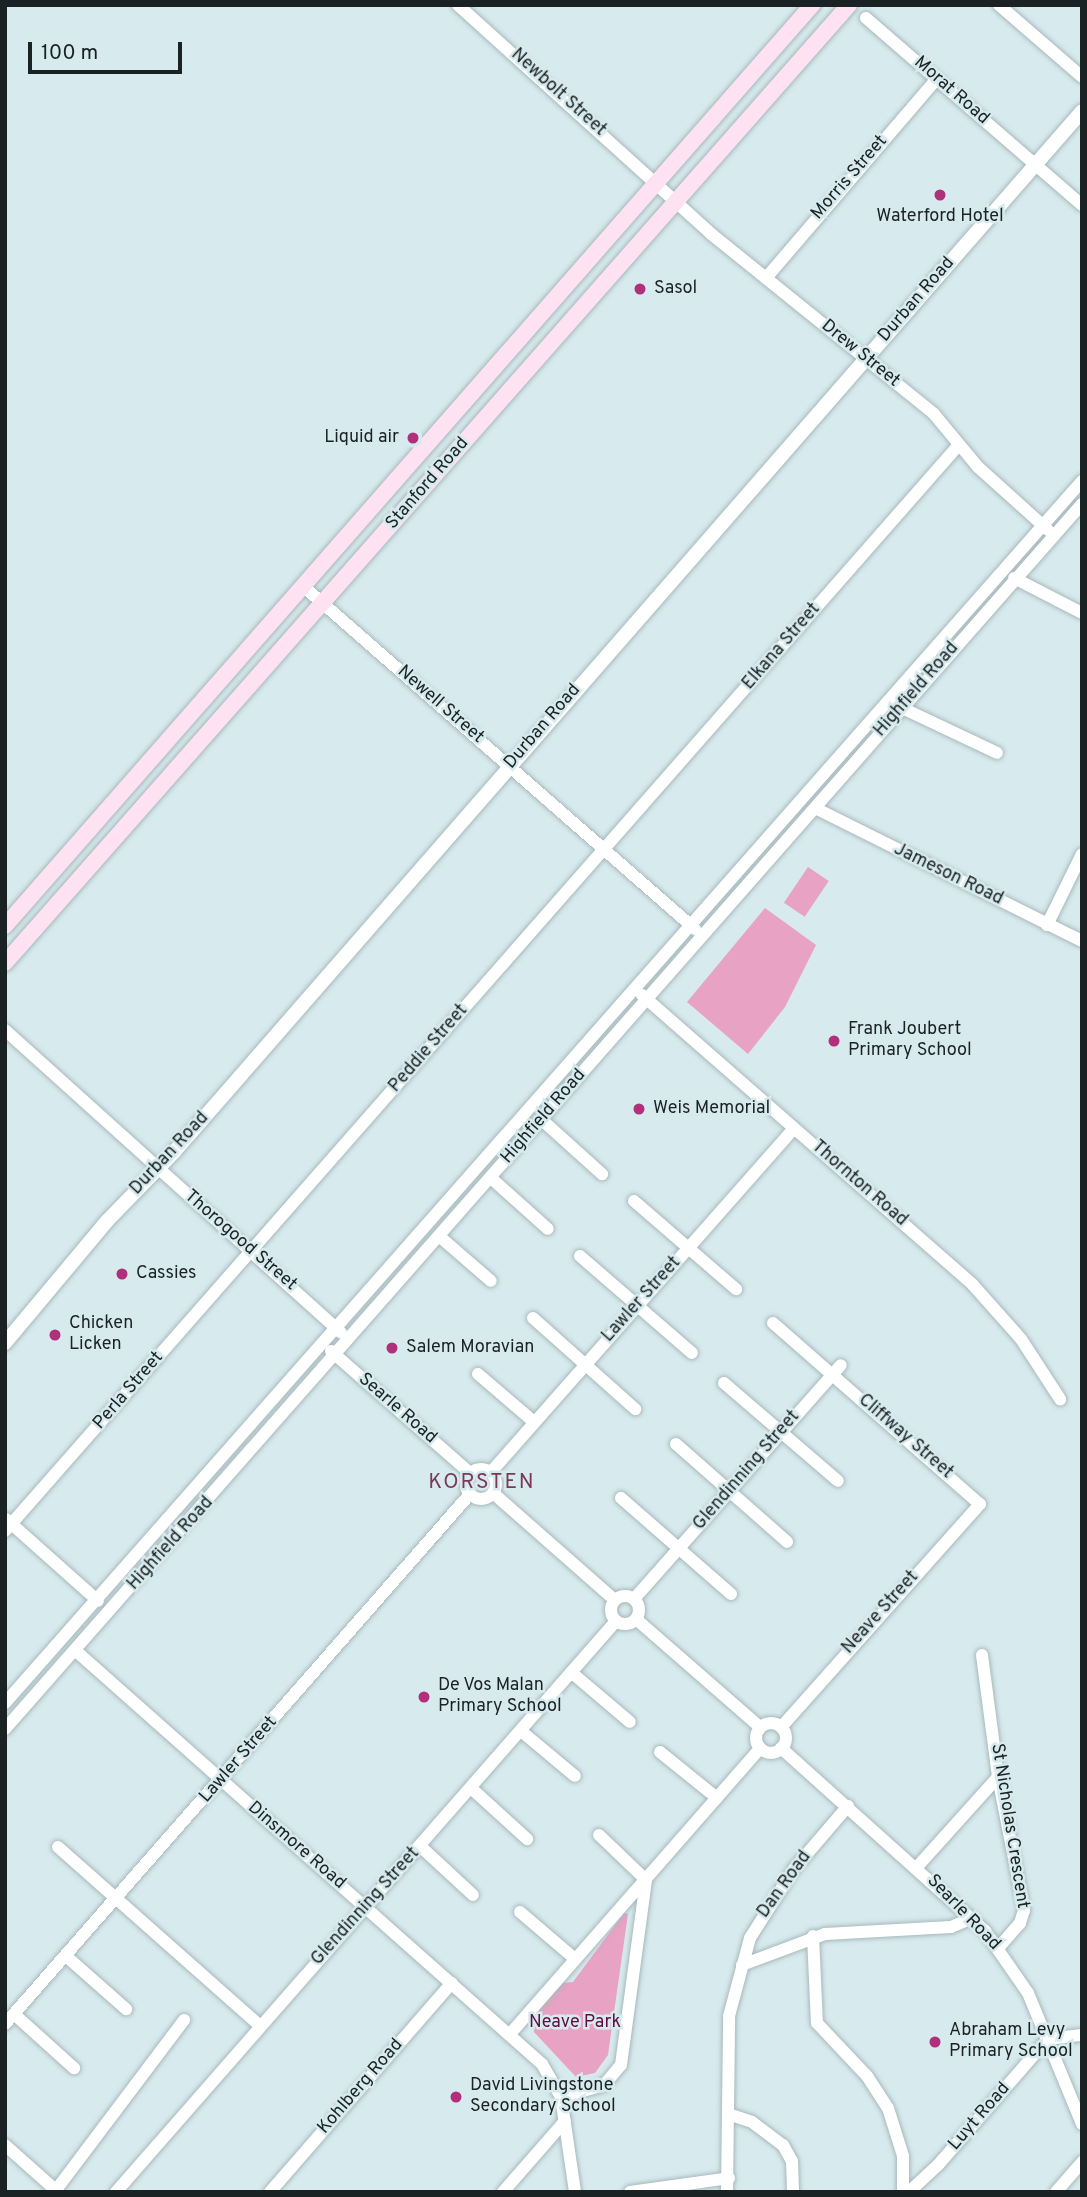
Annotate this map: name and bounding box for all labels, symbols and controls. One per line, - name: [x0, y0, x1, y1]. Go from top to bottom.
- scale bar: [32, 28, 186, 72]
- text: 100 m: [41, 40, 98, 67]
- street label: Newbolt Street: [506, 45, 610, 141]
- street label: Morat Road: [909, 52, 993, 130]
- street label: Morris Street: [807, 131, 893, 225]
- marker: Waterford Hotel: [932, 187, 948, 203]
- place label: Waterford Hotel: [876, 206, 1004, 228]
- street label: Durban Road: [874, 253, 960, 347]
- place label: Sasol: [654, 278, 697, 300]
- marker: Sasol: [632, 281, 648, 297]
- street label: Drew Street: [816, 316, 904, 392]
- place label: Liquid air: [324, 427, 399, 449]
- marker: Liquid air: [405, 430, 421, 446]
- street label: Stanford Road: [382, 433, 474, 535]
- street label: Elkana Street: [738, 599, 826, 695]
- street label: Highfield Road: [870, 638, 964, 742]
- street label: Newell Street: [392, 661, 488, 749]
- street label: Durban Road: [500, 680, 586, 774]
- street label: Jameson Road: [890, 839, 1006, 911]
- street label: Peddie Street: [385, 1001, 473, 1097]
- place label: Frank Joubert Primary School: [848, 1020, 972, 1062]
- marker: Frank Joubert Primary School: [826, 1033, 842, 1049]
- street label: Highfield Road: [497, 1065, 591, 1169]
- place label: Weis Memorial: [653, 1098, 770, 1120]
- marker: Weis Memorial: [631, 1101, 647, 1117]
- street label: Durban Road: [126, 1108, 214, 1200]
- street label: Thornton Road: [807, 1136, 911, 1232]
- street label: Thorogood Street: [179, 1186, 301, 1296]
- street label: Lawler Street: [598, 1253, 686, 1347]
- place label: Cassies: [136, 1263, 197, 1285]
- marker: Cassies: [114, 1266, 130, 1282]
- place label: Chicken Licken: [69, 1314, 133, 1356]
- marker: Chicken Licken: [47, 1327, 63, 1343]
- place label: Salem Moravian: [406, 1337, 534, 1359]
- marker: Salem Moravian: [384, 1340, 400, 1356]
- street label: Perla Street: [89, 1348, 169, 1434]
- street label: Searle Road: [353, 1369, 441, 1449]
- street label: Cliffway Street: [853, 1390, 957, 1484]
- street label: Glendinning Street: [689, 1407, 805, 1535]
- district label: KORSTEN: [429, 1470, 535, 1496]
- street label: Highfield Road: [123, 1493, 219, 1595]
- street label: Neave Street: [838, 1567, 924, 1659]
- place label: De Vos Malan Primary School: [438, 1676, 562, 1718]
- marker: De Vos Malan Primary School: [416, 1689, 432, 1705]
- street label: Lawler Street: [196, 1712, 282, 1808]
- street label: St Nicholas Crescent: [985, 1742, 1033, 1910]
- street label: Dinsmore Road: [242, 1797, 350, 1895]
- street label: Glendinning Street: [307, 1843, 425, 1971]
- street label: Dan Road: [753, 1847, 817, 1923]
- street label: Searle Road: [922, 1871, 1004, 1955]
- park label: Neave Park: [529, 2012, 621, 2034]
- place label: Abraham Levy Primary School: [949, 2021, 1073, 2064]
- marker: Abraham Levy Primary School: [927, 2034, 943, 2050]
- street label: Kohlberg Road: [314, 2035, 408, 2139]
- place label: David Livingstone Secondary School: [470, 2076, 616, 2118]
- street label: Luyt Road: [945, 2079, 1015, 2155]
- marker: David Livingstone Secondary School: [448, 2089, 464, 2105]

